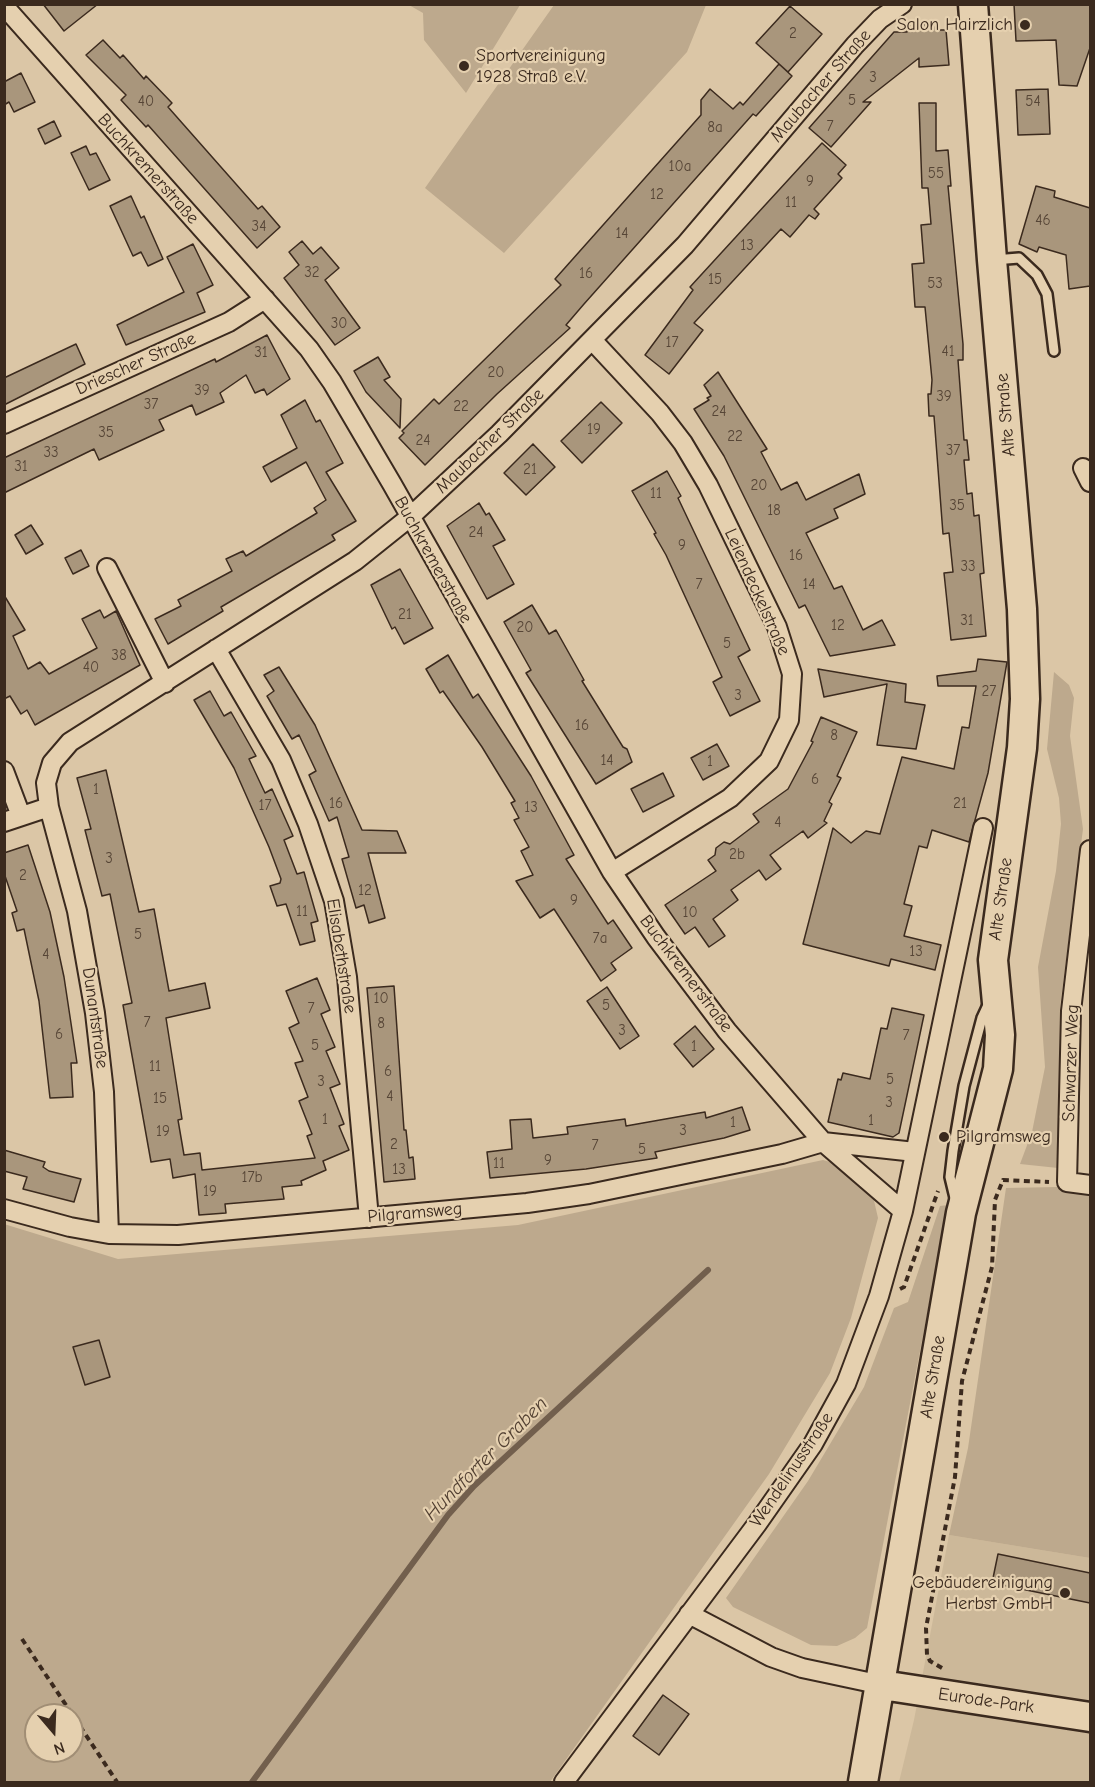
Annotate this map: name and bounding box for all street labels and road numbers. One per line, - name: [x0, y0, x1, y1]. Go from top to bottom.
- street label: Maubacher Straße: [766, 25, 876, 147]
- street label: Buchkremerstraße: [93, 109, 203, 229]
- street label: Driescher Straße: [73, 328, 199, 400]
- street label: Alte Straße: [992, 372, 1020, 458]
- street label: Maubacher Straße: [431, 384, 549, 498]
- street label: Buchkremerstraße: [389, 493, 477, 627]
- street label: Leiendeckelstraße: [719, 525, 795, 659]
- street label: Alte Straße: [984, 856, 1018, 942]
- street label: Elisabethstraße: [321, 897, 361, 1015]
- street label: Buchkremerstraße: [635, 911, 737, 1037]
- street label: Dunantstraße: [77, 966, 113, 1070]
- street label: Schwarzer Weg: [1058, 1004, 1084, 1122]
- street label: Pilgramsweg: [367, 1198, 463, 1228]
- street label: Alte Straße: [916, 1334, 950, 1420]
- street label: Wendelinusstraße: [746, 1409, 838, 1531]
- street label: Eurode-Park: [937, 1684, 1035, 1718]

